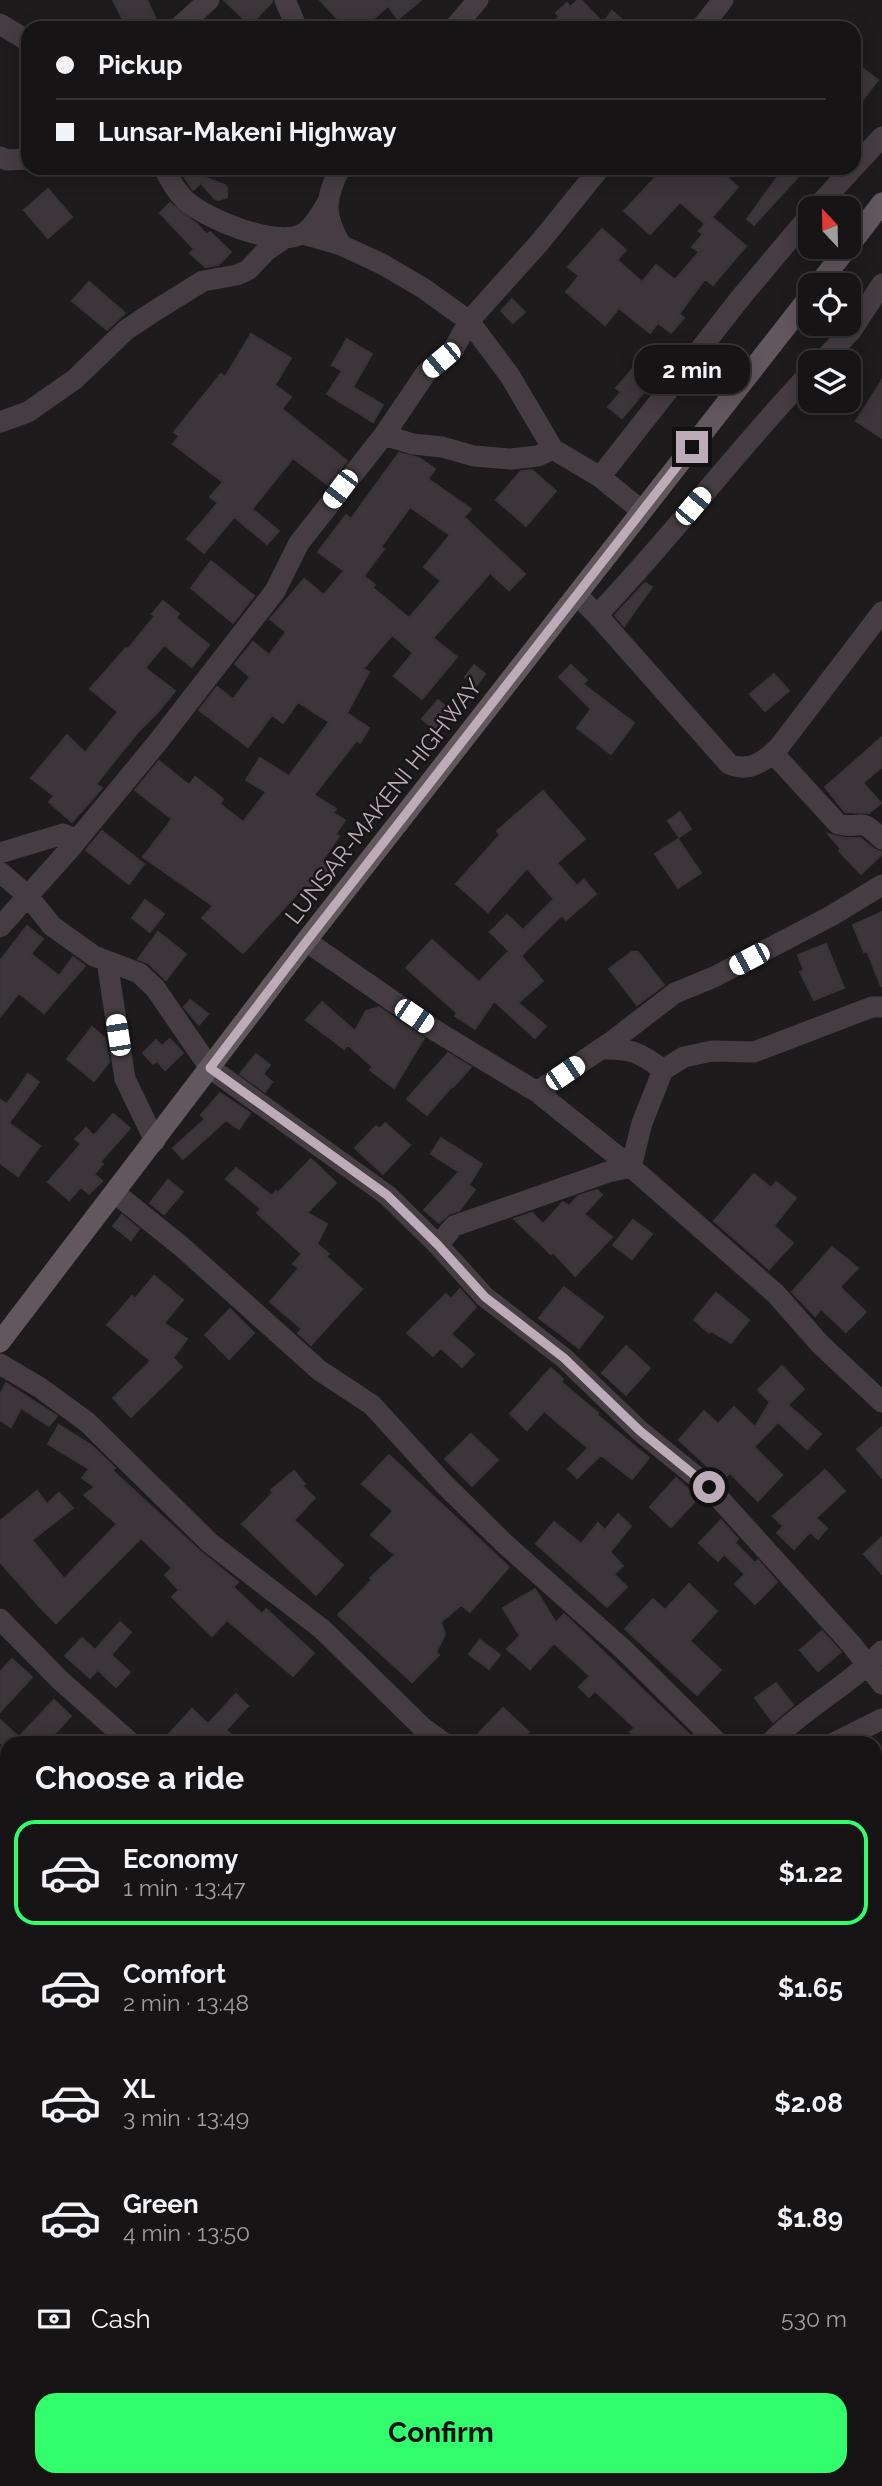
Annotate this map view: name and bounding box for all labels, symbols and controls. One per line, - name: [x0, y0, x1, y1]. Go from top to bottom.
- text: Pickup: [98, 50, 183, 80]
- text: Lunsar-Makeni Highway: [98, 117, 397, 147]
- north arrow: [798, 196, 861, 259]
- map controls: [798, 196, 861, 413]
- button: locate: [798, 273, 861, 336]
- car: [419, 338, 464, 382]
- callout: 2 min: [634, 346, 750, 394]
- button: layers: [798, 350, 861, 413]
- text: 2 min: [662, 356, 722, 383]
- route end: [676, 431, 708, 463]
- car: [319, 466, 362, 512]
- car: [672, 483, 715, 529]
- street label: LUNSAR-MAKENI HIGHWAY: [279, 673, 487, 929]
- car: [726, 940, 773, 978]
- car: [391, 996, 438, 1036]
- car: [105, 1013, 132, 1057]
- car: [542, 1053, 589, 1093]
- route start: [693, 1471, 725, 1503]
- text: Choose a ride: [35, 1759, 244, 1796]
- icon: car: [39, 1841, 102, 1904]
- text: Economy: [123, 1844, 238, 1874]
- text: $1.22: [778, 1858, 843, 1888]
- text: 1 min · 13:47: [123, 1874, 246, 1901]
- icon: car: [39, 1956, 102, 2019]
- text: Comfort: [123, 1959, 226, 1989]
- text: $1.65: [778, 1973, 843, 2003]
- text: 2 min · 13:48: [123, 1989, 249, 2016]
- icon: car: [39, 2071, 102, 2134]
- text: XL: [123, 2074, 155, 2104]
- text: $2.08: [774, 2088, 843, 2118]
- text: 3 min · 13:49: [123, 2104, 249, 2131]
- icon: car: [39, 2186, 102, 2249]
- text: Green: [123, 2189, 199, 2219]
- text: $1.89: [777, 2203, 843, 2233]
- text: 4 min · 13:50: [123, 2219, 250, 2246]
- icon: cash: [35, 2300, 73, 2338]
- text: Cash: [91, 2304, 151, 2334]
- text: 530 m: [781, 2305, 847, 2332]
- button: Confirm: [35, 2393, 847, 2473]

